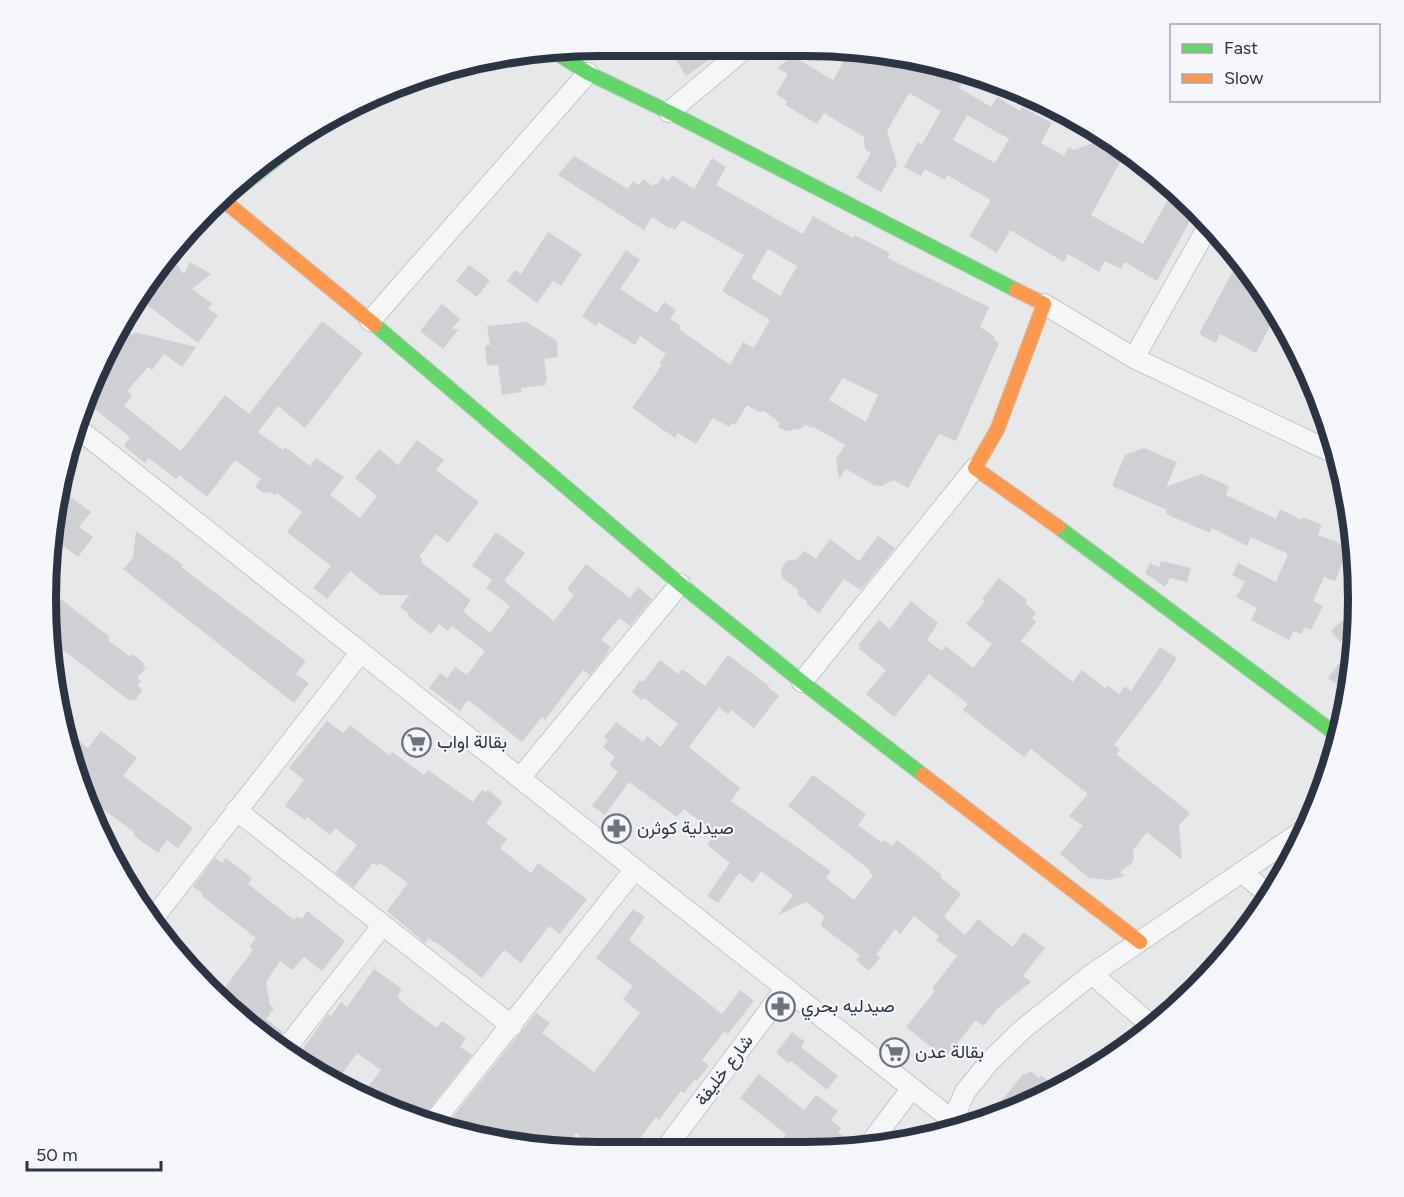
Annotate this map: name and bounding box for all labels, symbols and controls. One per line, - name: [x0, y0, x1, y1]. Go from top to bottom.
- legend: [1170, 24, 1380, 102]
- text: Fast: [1224, 37, 1258, 59]
- text: Slow: [1224, 67, 1263, 89]
- supermarket icon: بقالة اواب: [400, 726, 432, 758]
- place label: بقالة اواب: [437, 731, 507, 753]
- pharmacy icon: صيدلية كوثرن: [600, 812, 632, 844]
- place label: صيدلية كوثرن: [637, 817, 734, 839]
- pharmacy icon: صيدليه بحري: [764, 990, 796, 1022]
- place label: صيدليه بحري: [801, 995, 895, 1021]
- street label: شارع خليفة: [690, 1030, 759, 1110]
- supermarket icon: بقالة عدن: [878, 1036, 910, 1068]
- place label: بقالة عدن: [915, 1041, 984, 1063]
- scale bar: [27, 1134, 160, 1172]
- text: 50 m: [36, 1144, 78, 1166]

